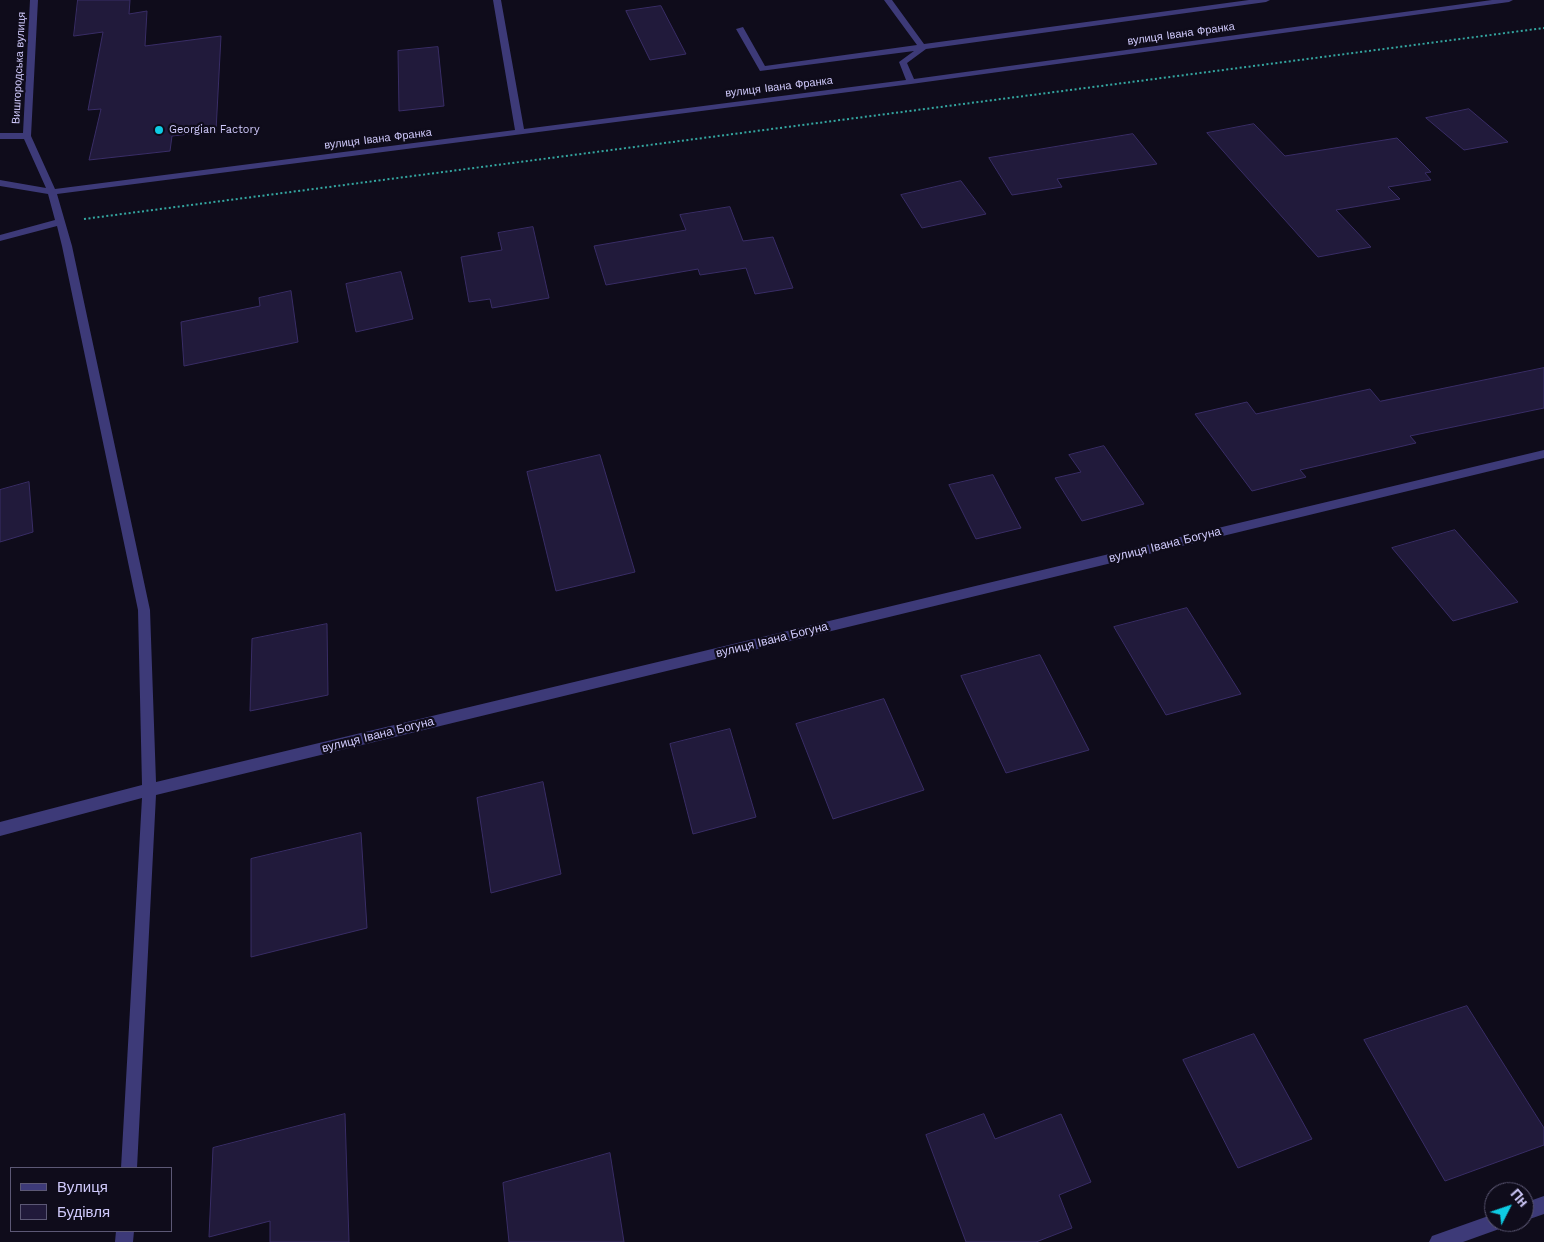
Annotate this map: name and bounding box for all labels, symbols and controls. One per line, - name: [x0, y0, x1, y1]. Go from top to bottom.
- street label: Вишгородська вулиця: [9, 12, 29, 124]
- street label: вулиця Івана Франка: [1127, 20, 1235, 48]
- street label: вулиця Івана Франка: [725, 74, 833, 100]
- place label: Georgian Factory: [169, 123, 260, 137]
- marker: Georgian Factory: [153, 124, 165, 136]
- street label: вулиця Івана Франка: [324, 126, 432, 152]
- street label: вулиця Івана Богуна: [1108, 524, 1222, 566]
- street label: вулиця Івана Богуна: [715, 619, 829, 661]
- street label: вулиця Івана Богуна: [321, 714, 435, 756]
- legend: [10, 1167, 172, 1232]
- text: Вулиця: [57, 1178, 108, 1196]
- north arrow: [1484, 1182, 1534, 1232]
- text: Пн: [1507, 1186, 1532, 1210]
- text: Будівля: [57, 1203, 110, 1221]

